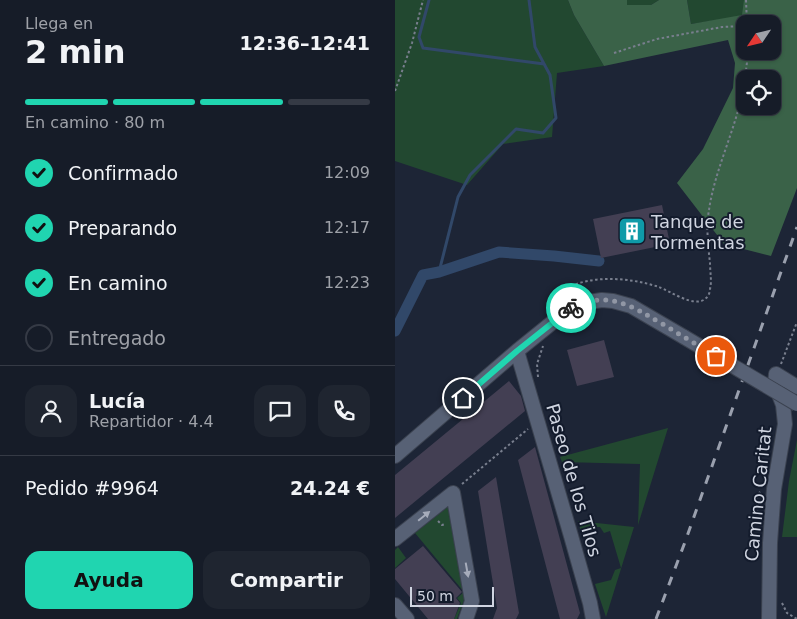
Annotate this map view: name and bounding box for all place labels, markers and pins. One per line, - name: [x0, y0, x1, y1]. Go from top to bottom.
- place label: Tanque de Tormentas: [650, 211, 745, 253]
- building icon: Tanque de Tormentas: [617, 216, 647, 246]
- pin: [695, 335, 737, 377]
- pin: [442, 377, 484, 419]

